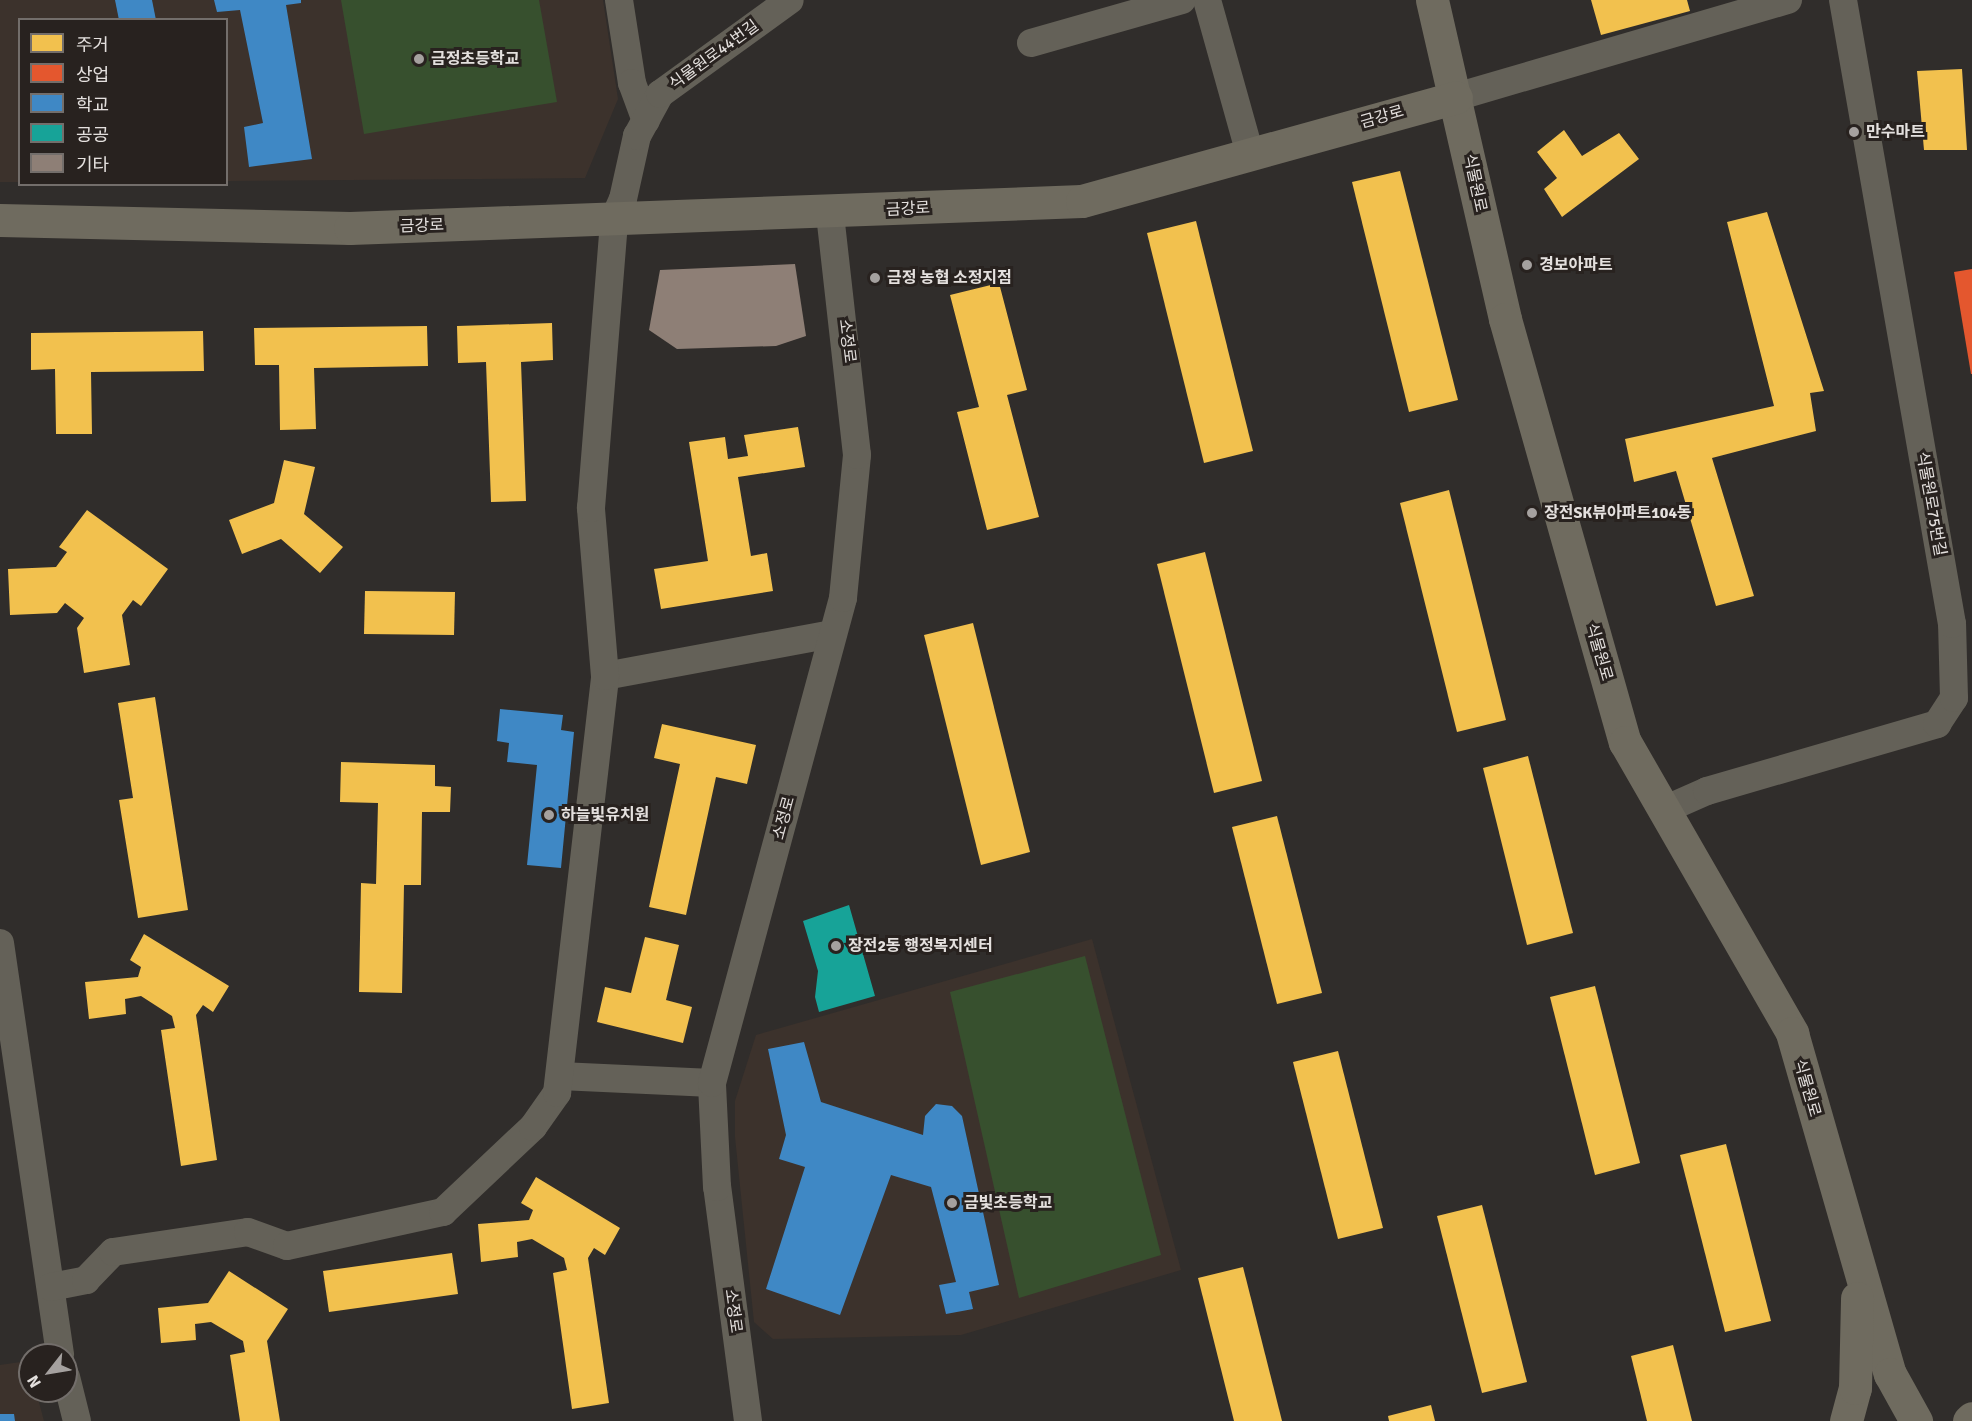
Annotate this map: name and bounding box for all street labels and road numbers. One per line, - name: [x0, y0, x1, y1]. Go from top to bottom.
- street label: 식물원로44번길: [666, 16, 762, 94]
- street label: 금강로: [1358, 102, 1406, 132]
- street label: 식물원로: [1459, 152, 1491, 214]
- street label: 금강로: [885, 198, 931, 220]
- street label: 금강로: [400, 216, 444, 236]
- street label: 소정로: [835, 318, 859, 364]
- street label: 식물원로75번길: [1912, 450, 1950, 558]
- street label: 식물원로: [1582, 621, 1616, 683]
- street label: 소정로: [769, 794, 799, 842]
- street label: 식물원로: [1790, 1057, 1824, 1119]
- street label: 소정로: [720, 1288, 746, 1334]

